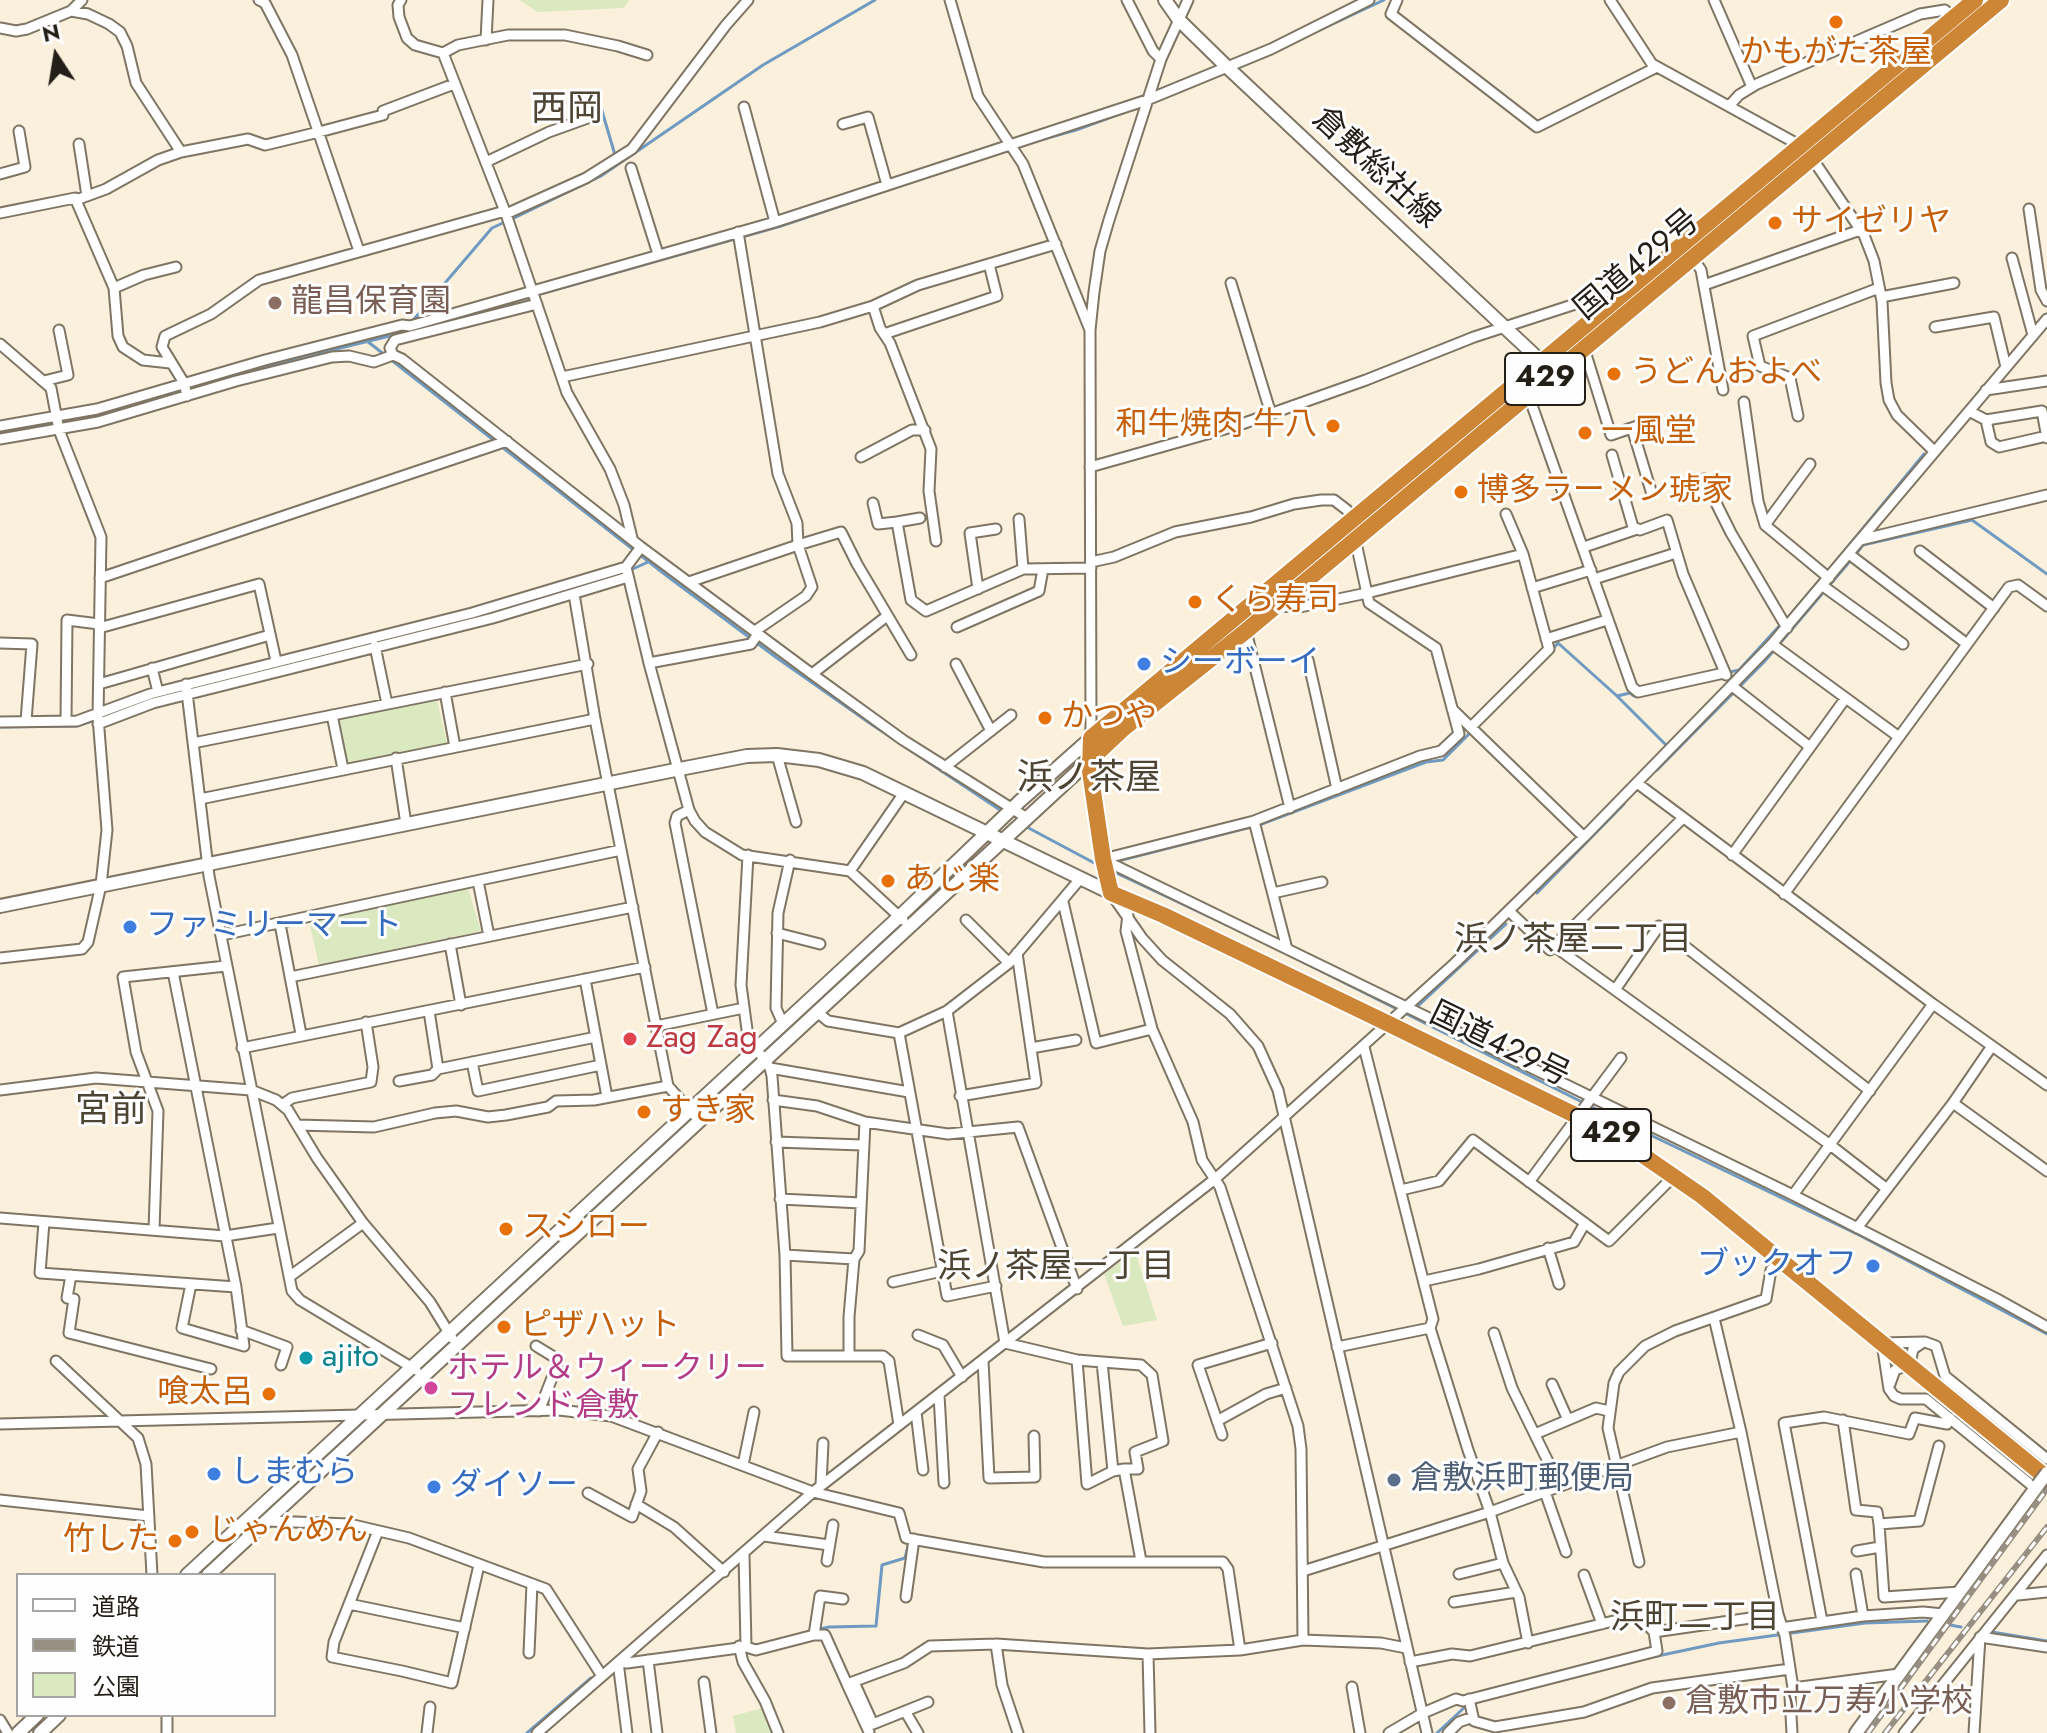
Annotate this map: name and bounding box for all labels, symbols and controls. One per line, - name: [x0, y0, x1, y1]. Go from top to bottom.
- marker: かもがた茶屋: [1827, 13, 1845, 31]
- text: N: [39, 15, 63, 50]
- north arrow: [16, 16, 96, 96]
- place label: かもがた茶屋: [1740, 35, 1932, 73]
- district label: 西岡: [531, 89, 603, 133]
- street label: 倉敷総社線: [1303, 100, 1447, 238]
- street label: 国道429号: [1568, 203, 1708, 329]
- place label: サイゼリヤ: [1791, 204, 1951, 242]
- marker: サイゼリヤ: [1766, 214, 1784, 232]
- place label: 龍昌保育園: [291, 284, 451, 322]
- marker: 龍昌保育園: [266, 294, 284, 312]
- road number: 429: [1505, 353, 1585, 405]
- place label: うどんおよべ: [1630, 355, 1822, 393]
- marker: うどんおよべ: [1605, 365, 1623, 383]
- place label: 和牛焼肉 牛八: [1115, 407, 1317, 445]
- place label: 一風堂: [1601, 414, 1697, 452]
- marker: 和牛焼肉 牛八: [1324, 417, 1342, 435]
- marker: 一風堂: [1576, 424, 1594, 442]
- place label: 博多ラーメン琥家: [1477, 473, 1733, 511]
- marker: 博多ラーメン琥家: [1452, 483, 1470, 501]
- place label: くら寿司: [1211, 583, 1339, 621]
- marker: くら寿司: [1186, 593, 1204, 611]
- place label: シーボーイ: [1160, 645, 1320, 683]
- marker: シーボーイ: [1135, 655, 1153, 673]
- place label: かつや: [1061, 699, 1157, 737]
- marker: かつや: [1036, 709, 1054, 727]
- district label: 浜ノ茶屋: [1017, 758, 1161, 802]
- place label: あじ楽: [904, 862, 1000, 900]
- marker: あじ楽: [879, 872, 897, 890]
- place label: ファミリーマート: [146, 908, 402, 946]
- marker: ファミリーマート: [121, 918, 139, 936]
- district label: 浜ノ茶屋二丁目: [1454, 922, 1692, 962]
- street label: 国道429号: [1423, 996, 1575, 1096]
- place label: Zag Zag: [646, 1020, 758, 1058]
- marker: Zag Zag: [621, 1030, 639, 1048]
- district label: 宮前: [75, 1090, 147, 1134]
- place label: すき家: [660, 1093, 756, 1131]
- marker: すき家: [635, 1103, 653, 1121]
- road number: 429: [1571, 1109, 1651, 1161]
- place label: スシロー: [522, 1210, 650, 1248]
- marker: スシロー: [497, 1220, 515, 1238]
- place label: ブックオフ: [1697, 1247, 1857, 1285]
- district label: 浜ノ茶屋一丁目: [937, 1249, 1175, 1289]
- marker: ブックオフ: [1864, 1257, 1882, 1275]
- place label: ピザハット: [520, 1308, 680, 1346]
- marker: ピザハット: [495, 1318, 513, 1336]
- place label: ajito: [322, 1339, 379, 1377]
- marker: ajito: [297, 1349, 315, 1367]
- place label: ホテル＆ウィークリー フレンド倉敷: [447, 1351, 767, 1426]
- place label: 喰太呂: [157, 1375, 253, 1413]
- marker: ホテル＆ウィークリー フレンド倉敷: [422, 1379, 440, 1397]
- marker: 喰太呂: [260, 1385, 278, 1403]
- place label: しまむら: [230, 1455, 358, 1493]
- place label: 倉敷浜町郵便局: [1410, 1461, 1634, 1499]
- marker: しまむら: [205, 1465, 223, 1483]
- place label: ダイソー: [450, 1468, 578, 1506]
- marker: 倉敷浜町郵便局: [1385, 1471, 1403, 1489]
- marker: ダイソー: [425, 1478, 443, 1496]
- place label: じゃんめん: [208, 1513, 368, 1551]
- place label: 竹した: [63, 1522, 159, 1560]
- marker: じゃんめん: [183, 1523, 201, 1541]
- marker: 竹した: [166, 1532, 184, 1550]
- legend: [16, 1573, 276, 1717]
- text: 道路: [92, 1589, 140, 1624]
- district label: 浜町二丁目: [1610, 1600, 1780, 1640]
- text: 鉄道: [92, 1629, 140, 1664]
- text: 公園: [92, 1669, 140, 1704]
- place label: 倉敷市立万寿小学校: [1685, 1684, 1973, 1722]
- marker: 倉敷市立万寿小学校: [1660, 1694, 1678, 1712]

